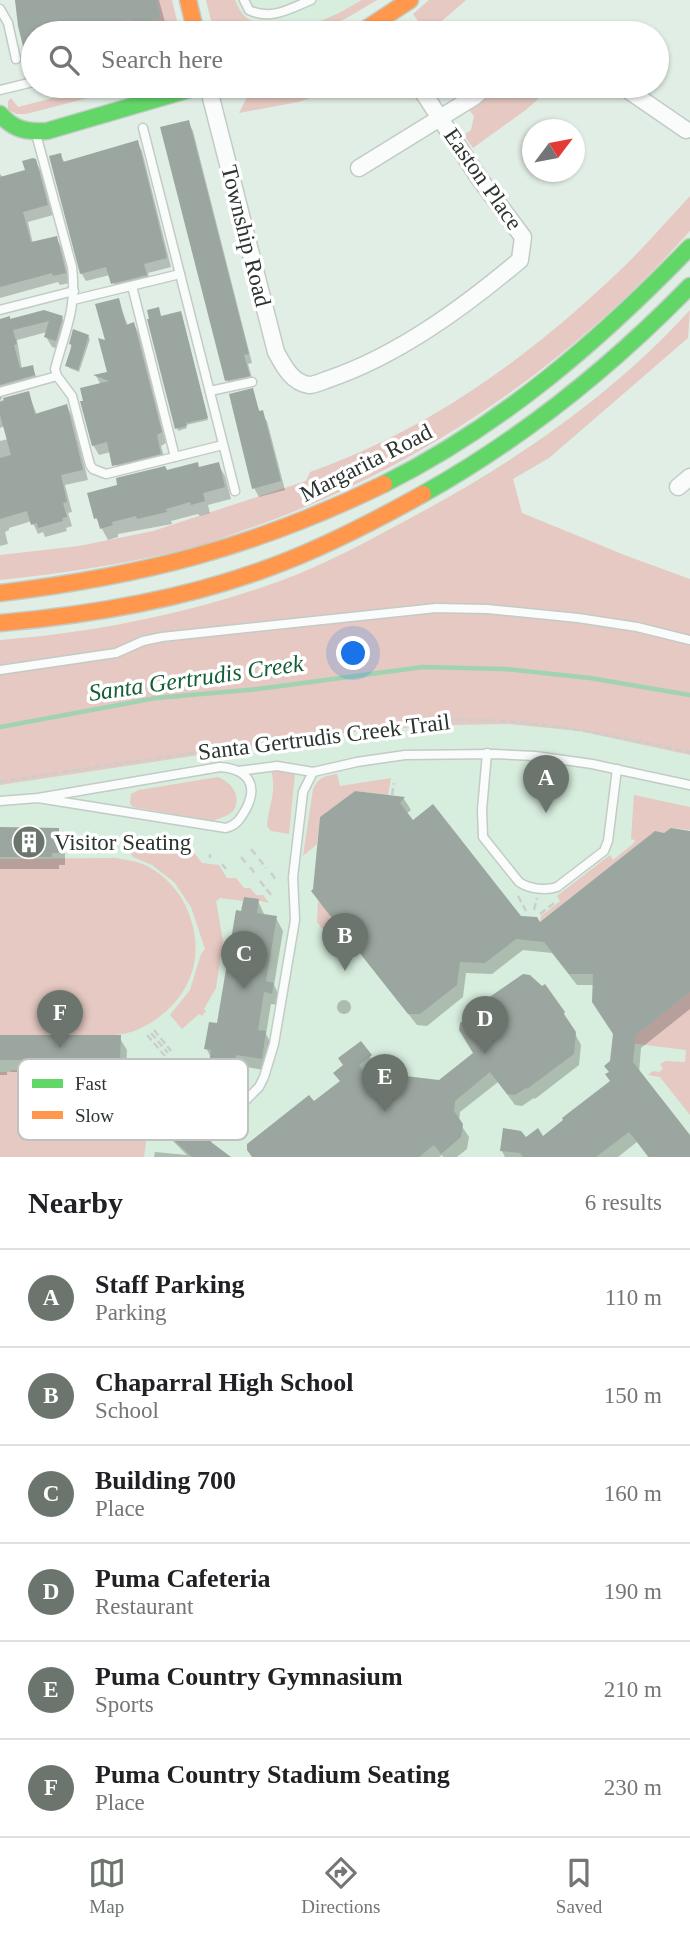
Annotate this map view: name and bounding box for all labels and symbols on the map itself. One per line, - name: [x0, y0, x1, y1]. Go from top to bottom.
- north arrow: [522, 119, 585, 182]
- street label: Easton Place: [439, 123, 527, 235]
- street label: Township Road: [216, 163, 276, 310]
- street label: Margarita Road: [296, 419, 437, 507]
- your location: [336, 636, 370, 670]
- water label: Santa Gertrudis Creek: [87, 650, 305, 706]
- street label: Santa Gertrudis Creek Trail: [197, 709, 451, 765]
- pin: A: [523, 755, 569, 813]
- building icon: Visitor Seating: [10, 823, 48, 861]
- place label: Visitor Seating: [54, 830, 192, 855]
- pin: B: [322, 913, 368, 971]
- pin: C: [221, 931, 267, 989]
- pin: F: [37, 990, 83, 1048]
- pin: D: [462, 996, 508, 1054]
- pin: E: [362, 1054, 408, 1112]
- legend: [18, 1059, 248, 1140]
- text: Fast: [75, 1073, 107, 1094]
- text: Slow: [75, 1105, 114, 1126]

